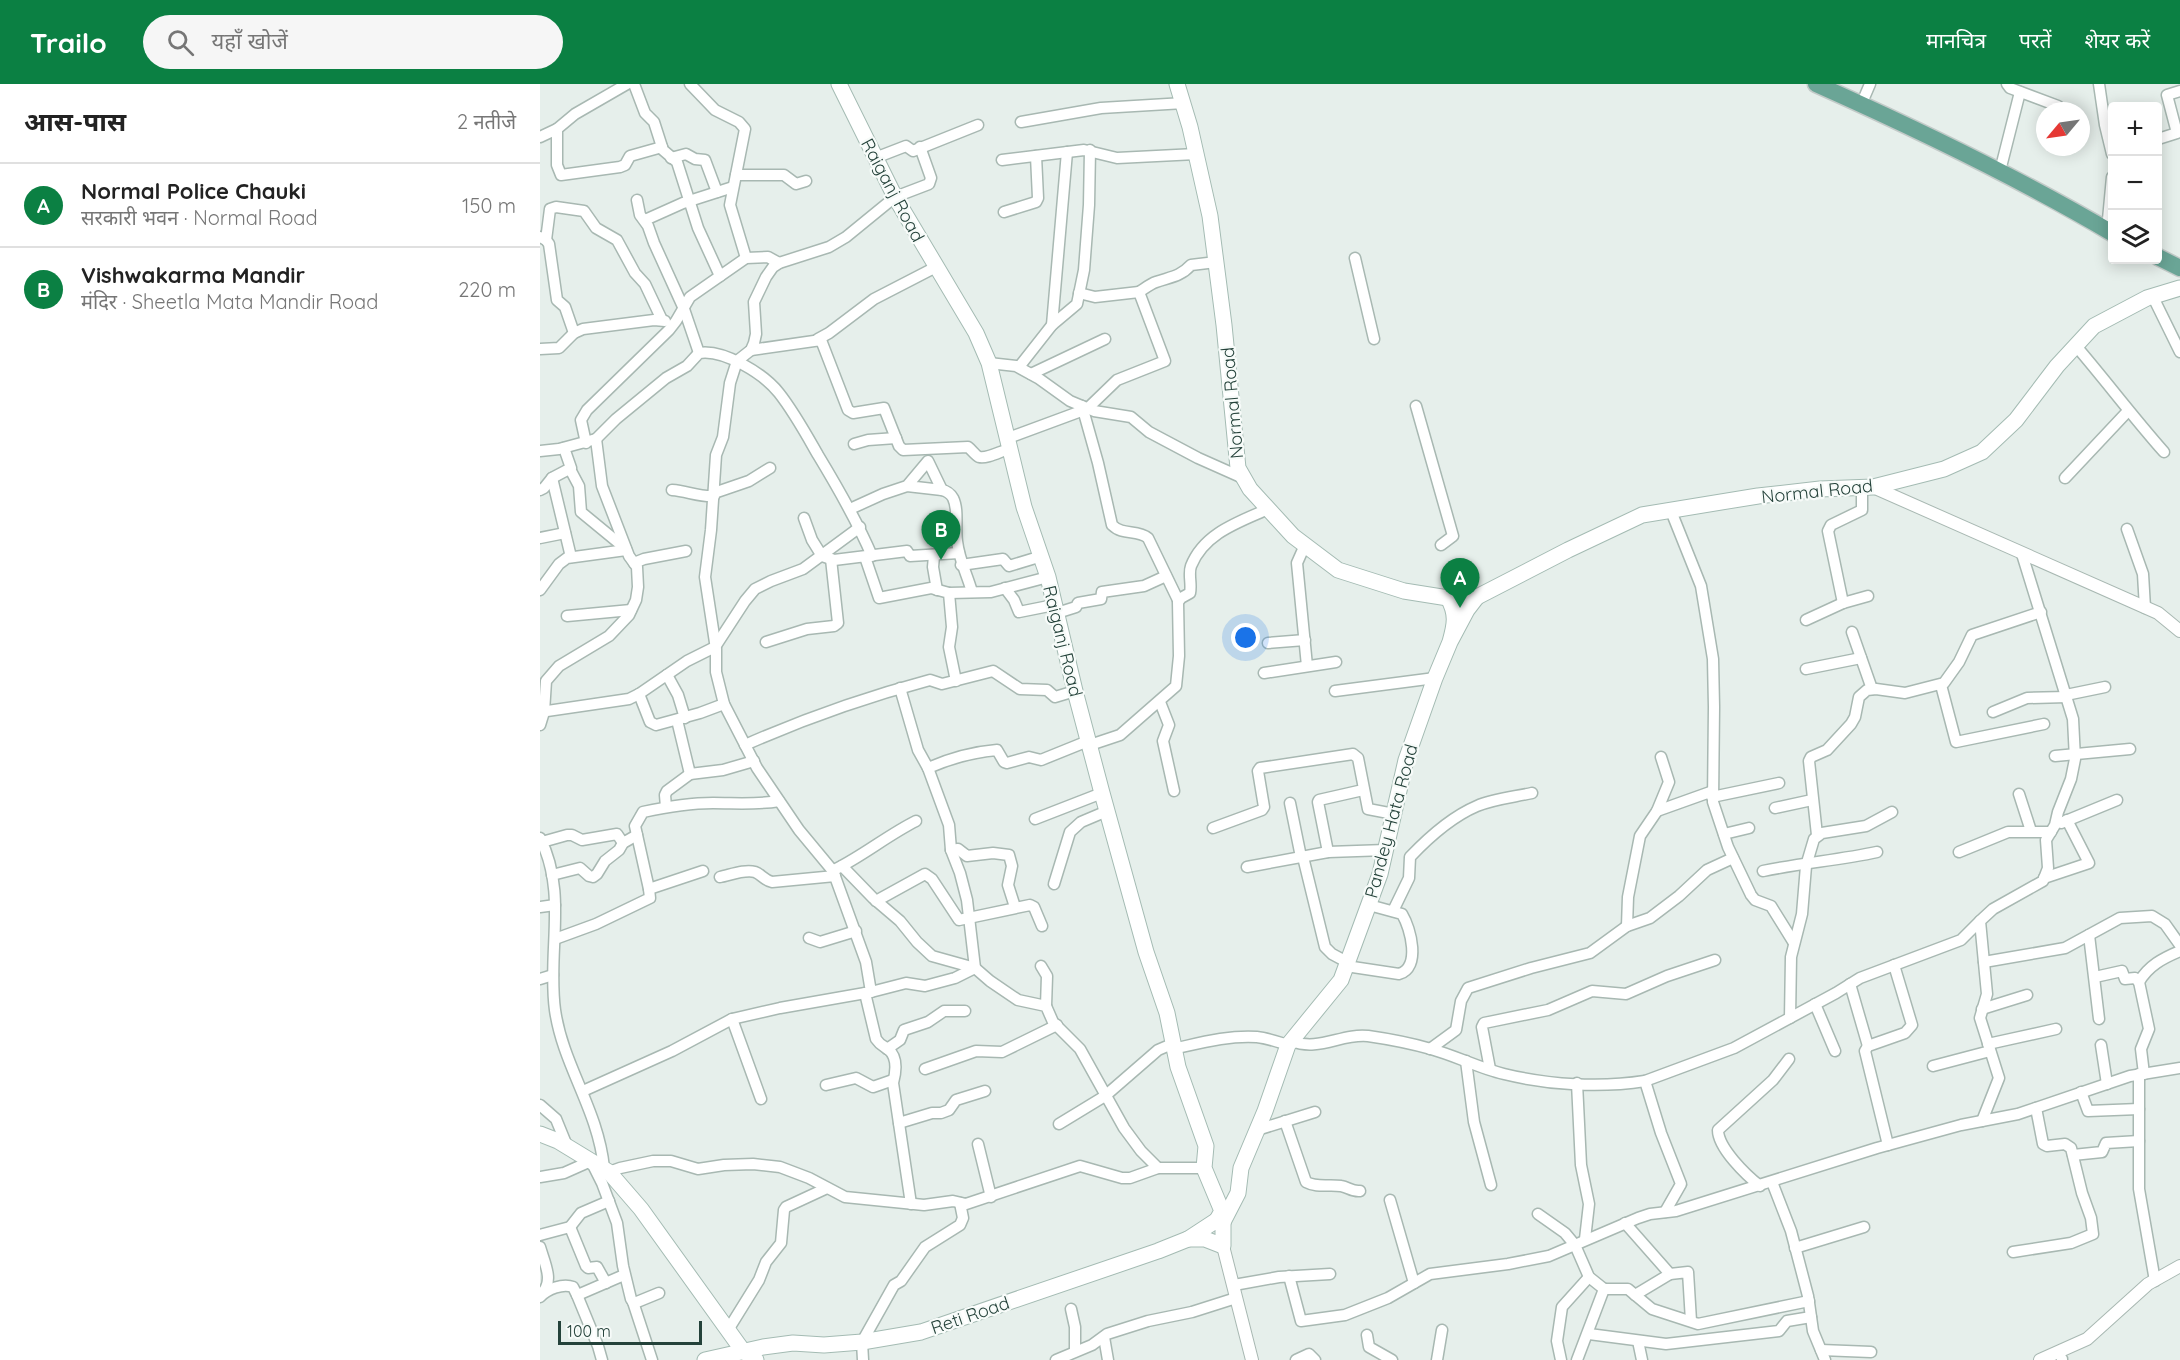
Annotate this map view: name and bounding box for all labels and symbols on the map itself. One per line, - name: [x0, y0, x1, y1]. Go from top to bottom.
- north arrow: [2036, 102, 2090, 156]
- street label: Raiganj Road: [856, 134, 930, 246]
- street label: Normal Road: [1216, 346, 1248, 460]
- street label: Normal Road: [1760, 474, 1874, 508]
- pin: B: [922, 510, 960, 560]
- pin: A: [1440, 558, 1480, 608]
- street label: Raiganj Road: [1038, 583, 1088, 699]
- your location: [1231, 623, 1260, 652]
- street label: Pandey Hata Road: [1359, 741, 1423, 901]
- street label: Reti Road: [928, 1291, 1012, 1339]
- scale bar: [558, 1318, 702, 1346]

